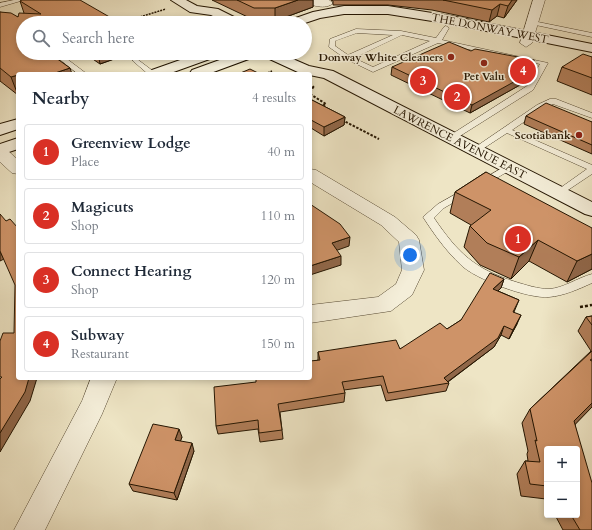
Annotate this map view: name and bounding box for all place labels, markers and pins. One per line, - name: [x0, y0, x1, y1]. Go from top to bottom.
- place label: Donway White Cleaners: [319, 50, 443, 65]
- marker: Donway White Cleaners: [446, 52, 456, 62]
- pin: 4: [510, 56, 536, 86]
- marker: Pet Valu: [479, 58, 489, 68]
- pin: 3: [410, 66, 436, 96]
- place label: Pet Valu: [464, 69, 505, 84]
- pin: 2: [444, 82, 470, 112]
- place label: Scotiabank: [515, 128, 571, 143]
- marker: Scotiabank: [574, 130, 584, 140]
- pin: 1: [505, 224, 531, 254]

